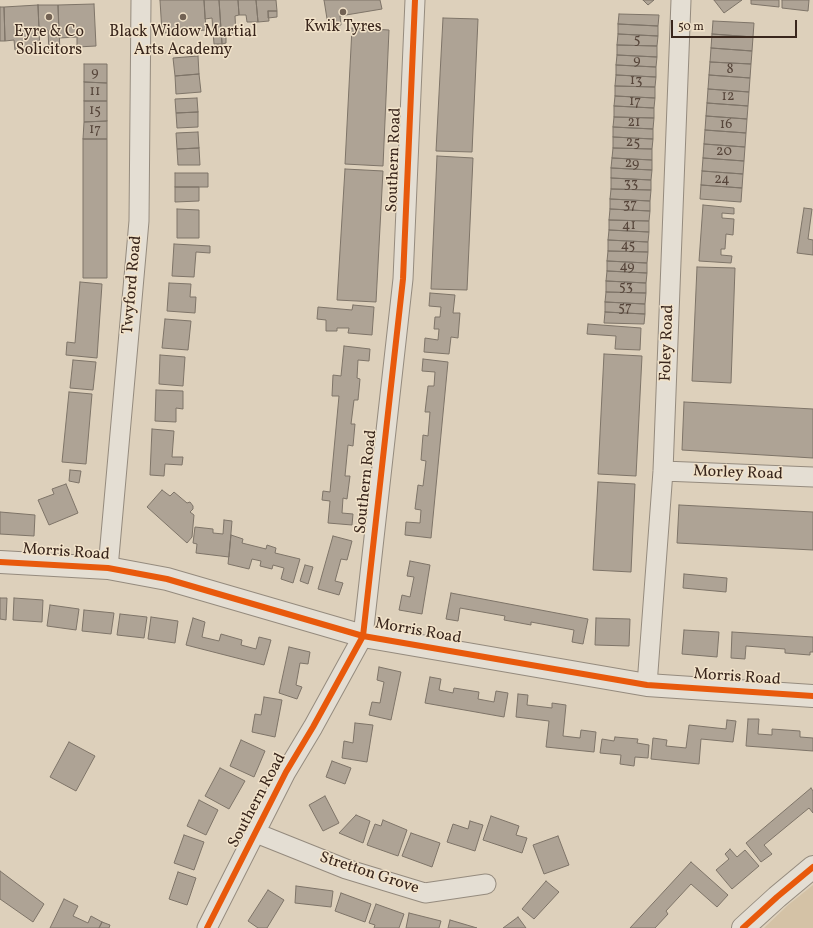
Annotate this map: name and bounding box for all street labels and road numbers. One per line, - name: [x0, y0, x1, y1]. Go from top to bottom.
- street label: Southern Road: [384, 107, 406, 213]
- street label: Twyford Road: [119, 235, 147, 335]
- street label: Foley Road: [657, 304, 679, 382]
- street label: Southern Road: [352, 429, 382, 535]
- street label: Morley Road: [693, 463, 783, 485]
- street label: Morris Road: [22, 540, 110, 566]
- street label: Morris Road: [373, 615, 463, 649]
- street label: Morris Road: [693, 665, 781, 691]
- street label: Southern Road: [225, 750, 291, 852]
- street label: Stretton Grove: [317, 849, 421, 899]

